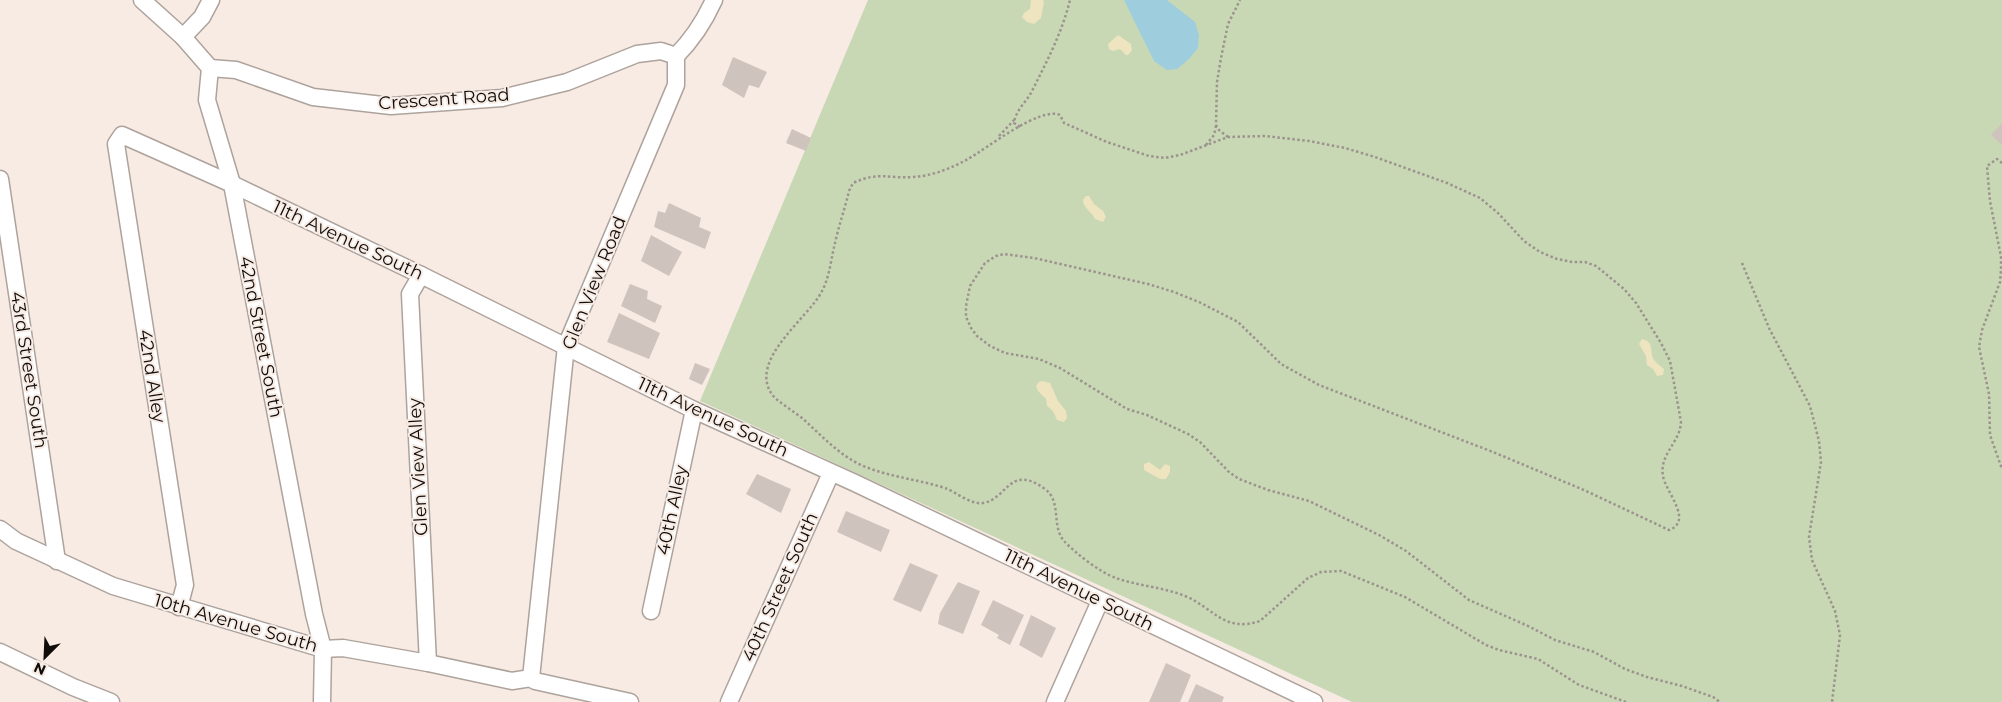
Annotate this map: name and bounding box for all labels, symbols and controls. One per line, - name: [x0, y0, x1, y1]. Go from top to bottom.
- street label: Crescent Road: [378, 83, 510, 115]
- street label: 11th Avenue South: [269, 195, 427, 285]
- street label: Glen View Road: [557, 213, 631, 353]
- street label: 42nd Street South: [235, 254, 287, 420]
- street label: 43rd Street South: [6, 290, 52, 450]
- street label: 42nd Alley: [134, 328, 170, 425]
- street label: 11th Avenue South: [634, 372, 792, 462]
- street label: Glen View Alley: [403, 397, 433, 536]
- street label: 40th Alley: [652, 463, 692, 557]
- street label: 40th Street South: [737, 509, 823, 665]
- street label: 11th Avenue South: [1001, 544, 1157, 636]
- street label: 10th Avenue South: [152, 589, 320, 657]
- north arrow: [20, 632, 70, 682]
- text: N: [31, 658, 49, 679]

